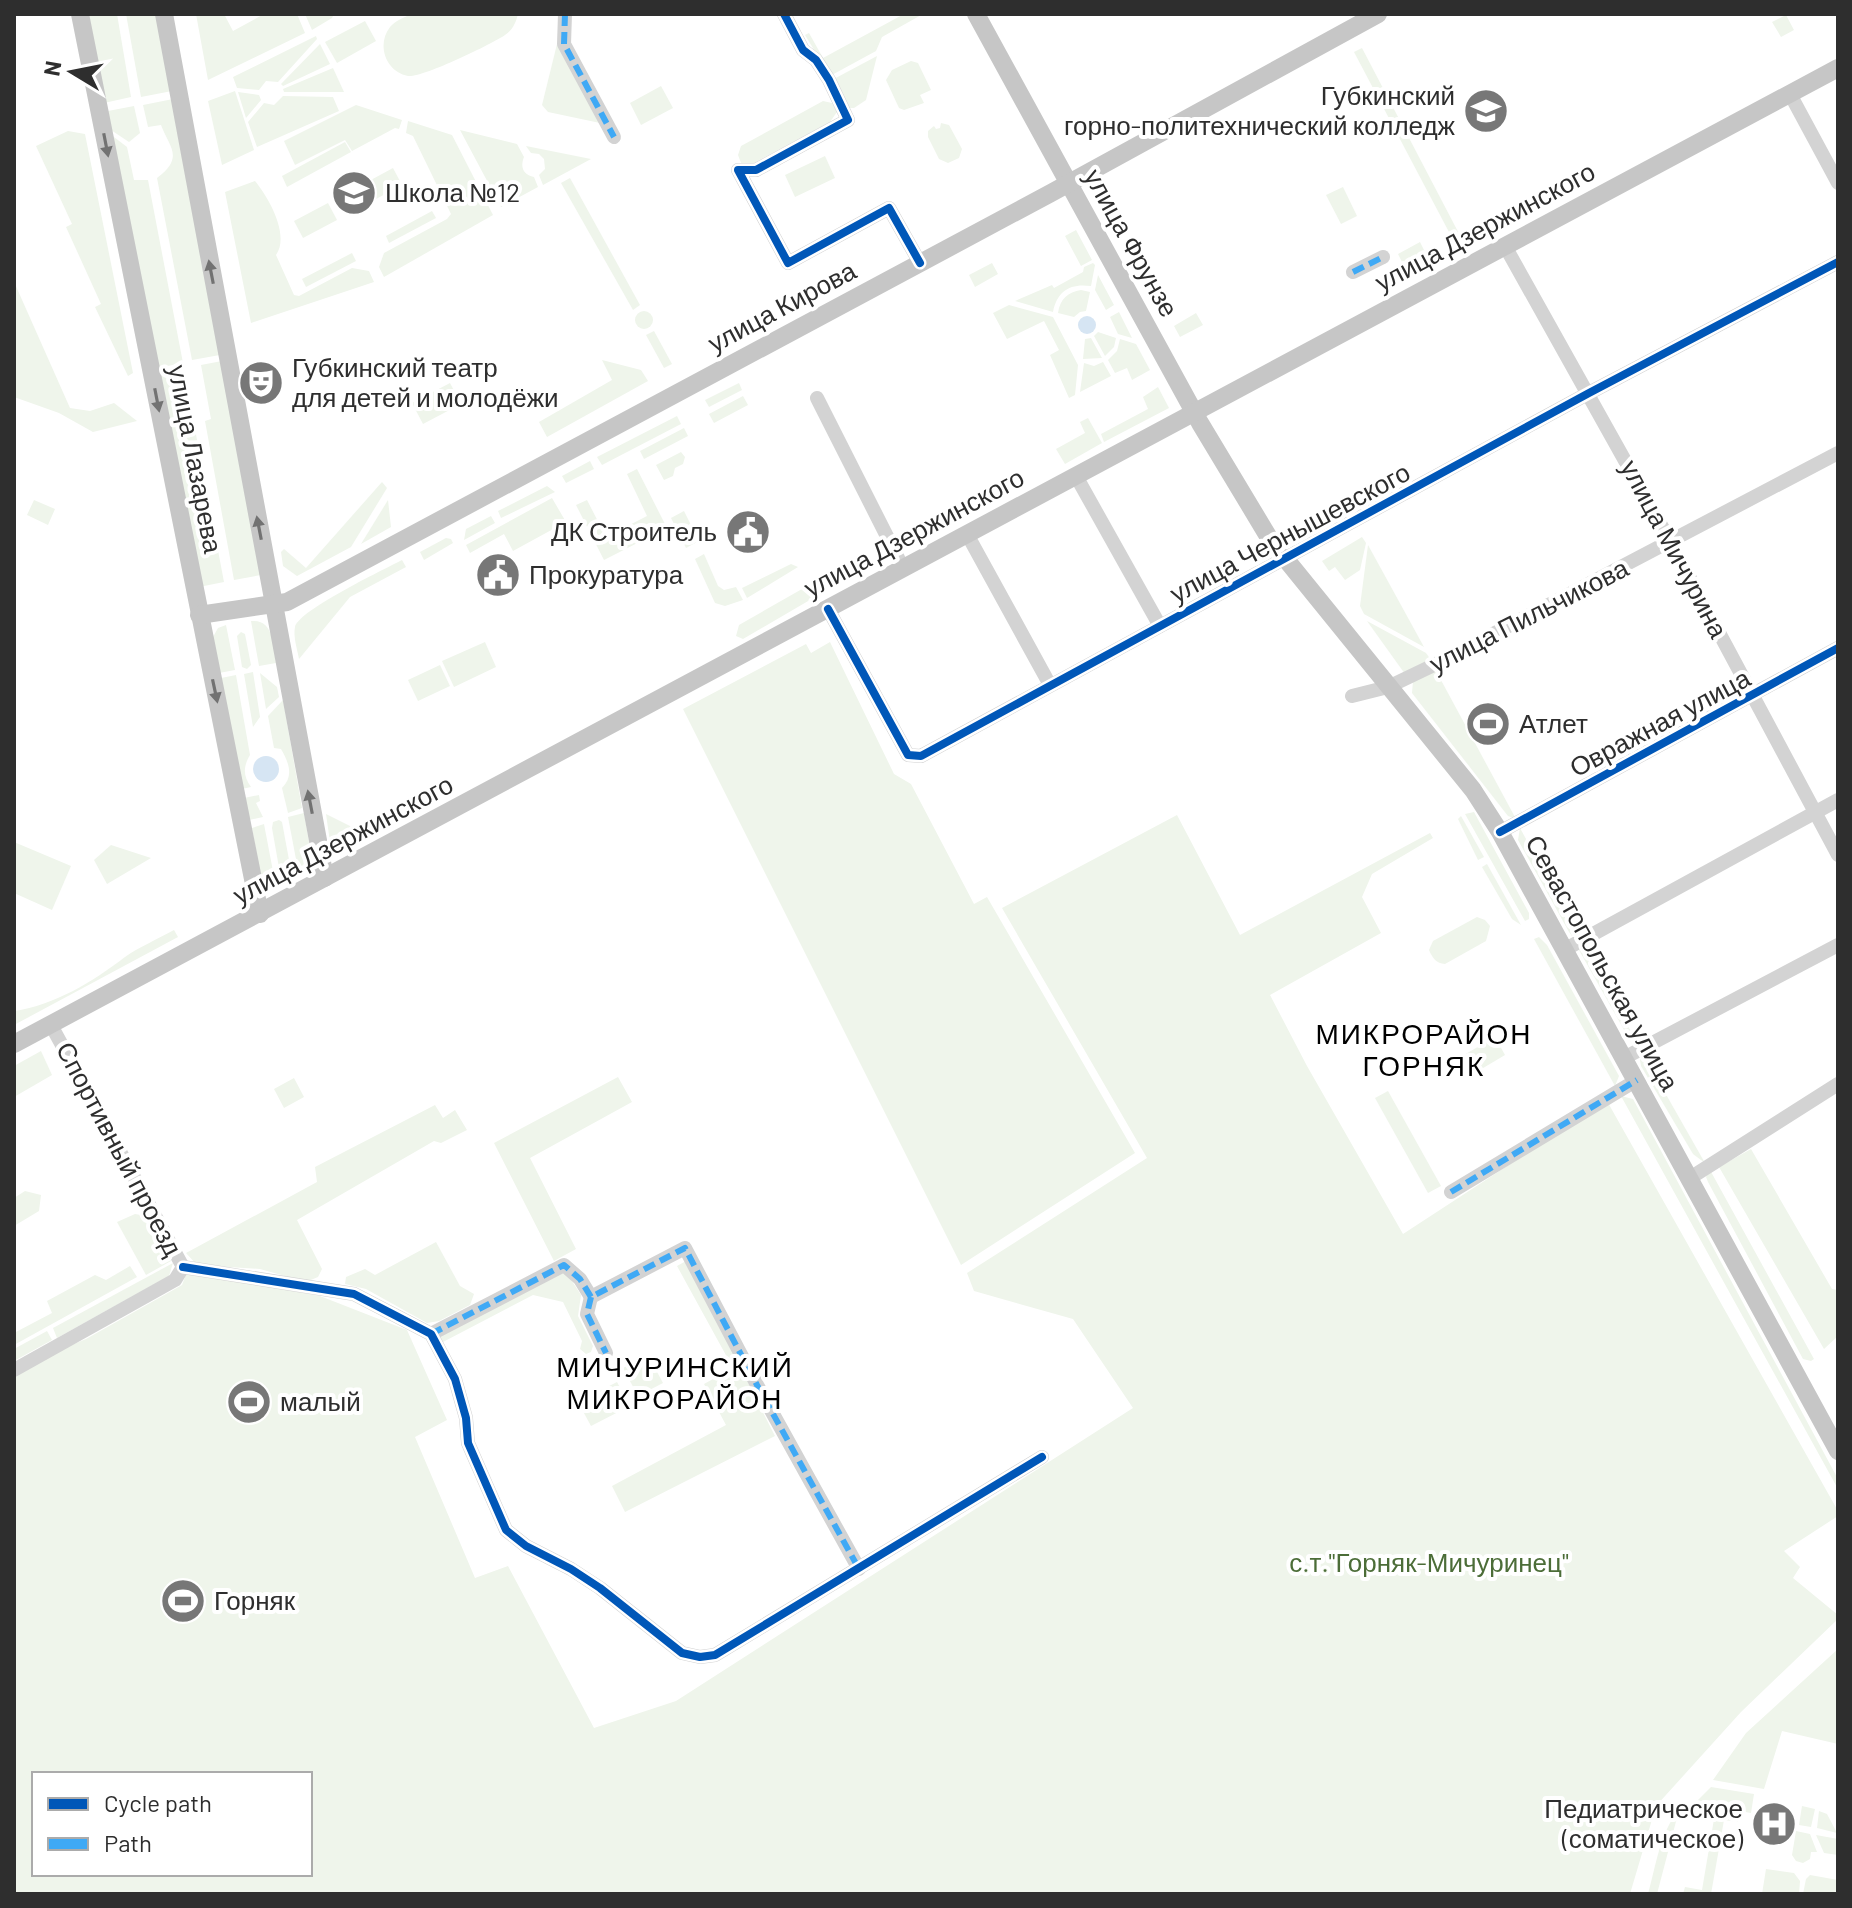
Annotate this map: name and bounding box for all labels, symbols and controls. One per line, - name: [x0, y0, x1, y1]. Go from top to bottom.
- north arrow: [32, 32, 112, 112]
- text: N: [37, 59, 65, 78]
- place label: Губкинский горно-политехнический колледж: [1064, 79, 1456, 140]
- school or university icon: Губкинский горно-политехнический колледж: [1462, 87, 1510, 135]
- one-way arrow: [100, 133, 113, 158]
- street label: улица Дзержинского: [1369, 155, 1599, 297]
- street label: улица Фрунзе: [1079, 163, 1186, 322]
- school or university icon: Школа №12: [330, 169, 378, 217]
- place label: Школа №12: [385, 176, 520, 207]
- street label: улица Кирова: [702, 253, 861, 358]
- one-way arrow: [204, 260, 216, 285]
- place label: Губкинский театр для детей и молодёжи: [292, 351, 559, 412]
- theatre icon: Губкинский театр для детей и молодёжи: [237, 359, 285, 407]
- street label: улица Лазарева: [163, 362, 230, 556]
- one-way arrow: [151, 388, 163, 413]
- street label: улица Мичурина: [1615, 454, 1735, 643]
- street label: улица Чернышевского: [1164, 455, 1415, 608]
- street label: улица Дзержинского: [798, 461, 1028, 603]
- public building icon: ДК Строитель: [724, 508, 772, 556]
- one-way arrow: [252, 515, 264, 540]
- place label: ДК Строитель: [551, 515, 717, 546]
- public building icon: Прокуратура: [474, 551, 522, 599]
- street label: улица Пильчикова: [1424, 551, 1633, 678]
- place label: Прокуратура: [529, 558, 684, 589]
- street label: Овражная улица: [1564, 661, 1755, 782]
- one-way arrow: [209, 679, 222, 704]
- sports icon: Атлет: [1464, 700, 1512, 748]
- place label: Атлет: [1519, 707, 1588, 738]
- street label: улица Дзержинского: [227, 768, 457, 910]
- one-way arrow: [304, 789, 316, 814]
- street label: Севастопольская улица: [1520, 829, 1687, 1096]
- district label: МИКРОРАЙОН ГОРНЯК: [1315, 1016, 1533, 1082]
- street label: Спортивный проезд: [51, 1036, 190, 1260]
- district label: МИЧУРИНСКИЙ МИКРОРАЙОН: [556, 1349, 794, 1415]
- sports icon: малый: [225, 1378, 273, 1426]
- place label: малый: [280, 1385, 361, 1416]
- park label: с.т."Горняк-Мичуринец": [1289, 1546, 1569, 1577]
- sports icon: Горняк: [159, 1577, 207, 1625]
- place label: Горняк: [214, 1584, 296, 1615]
- legend: [32, 1772, 312, 1876]
- text: Cycle path: [104, 1788, 212, 1817]
- place label: Педиатрическое (соматическое): [1544, 1792, 1743, 1853]
- hospital icon: Педиатрическое (соматическое): [1750, 1800, 1798, 1848]
- text: Path: [104, 1828, 152, 1857]

